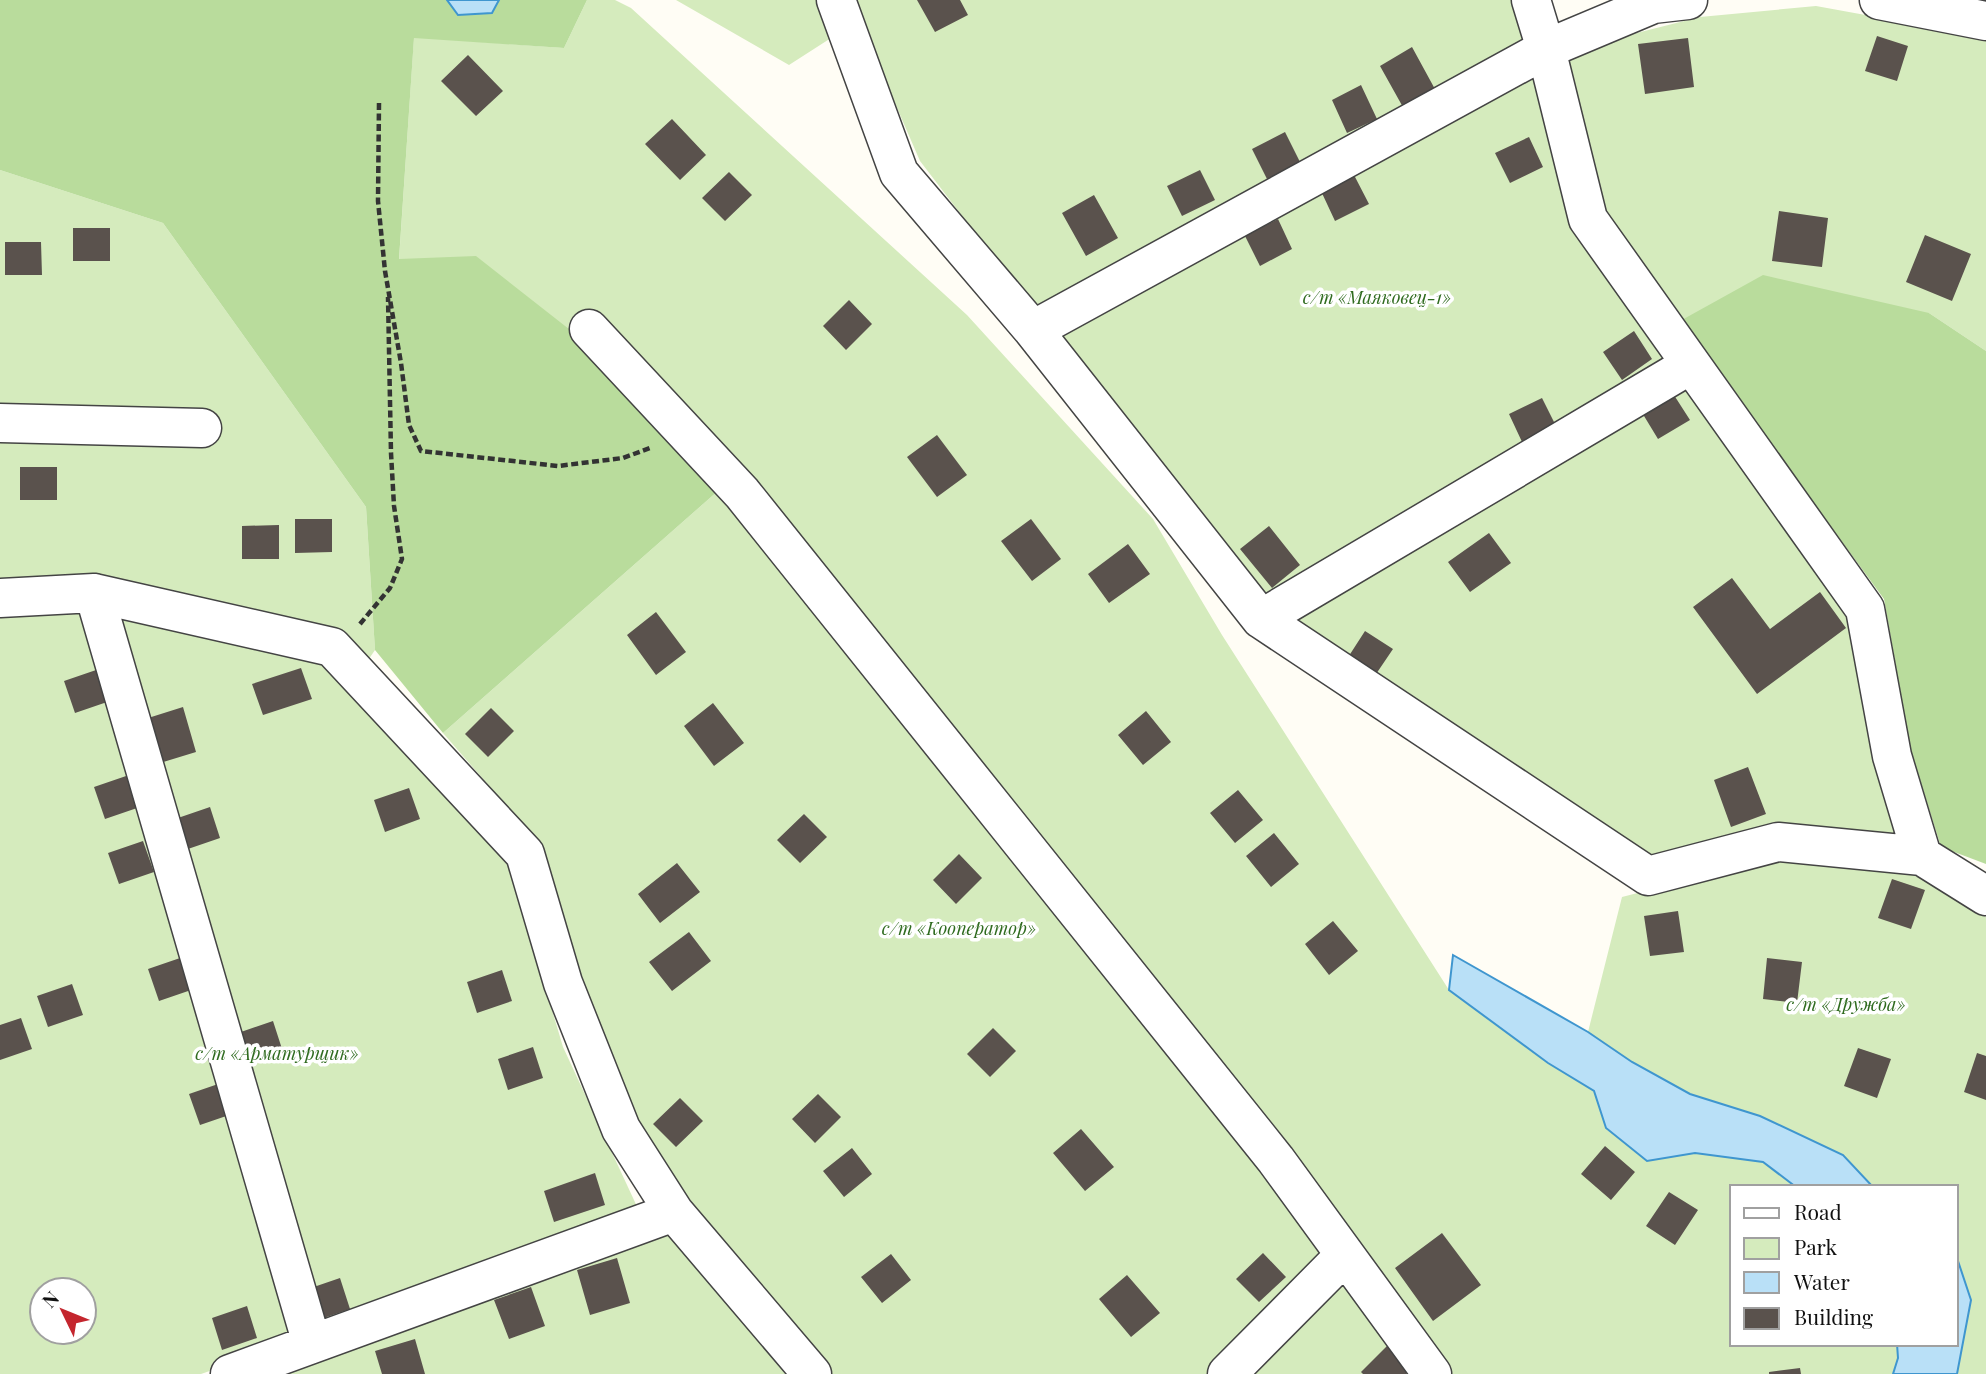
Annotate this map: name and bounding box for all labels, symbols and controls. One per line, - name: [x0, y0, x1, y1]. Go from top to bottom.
- park label: с/т «Маяковец-1»: [1303, 285, 1451, 309]
- park label: с/т «Кооператор»: [882, 916, 1036, 940]
- park label: с/т «Дружба»: [1786, 992, 1906, 1016]
- park label: с/т «Арматурщик»: [195, 1041, 359, 1065]
- legend: [1730, 1185, 1958, 1346]
- text: Road: [1794, 1197, 1842, 1225]
- text: Park: [1794, 1232, 1838, 1260]
- text: Water: [1793, 1267, 1850, 1295]
- north arrow: [28, 1276, 98, 1346]
- text: N: [36, 1285, 64, 1313]
- text: Building: [1794, 1302, 1873, 1330]

